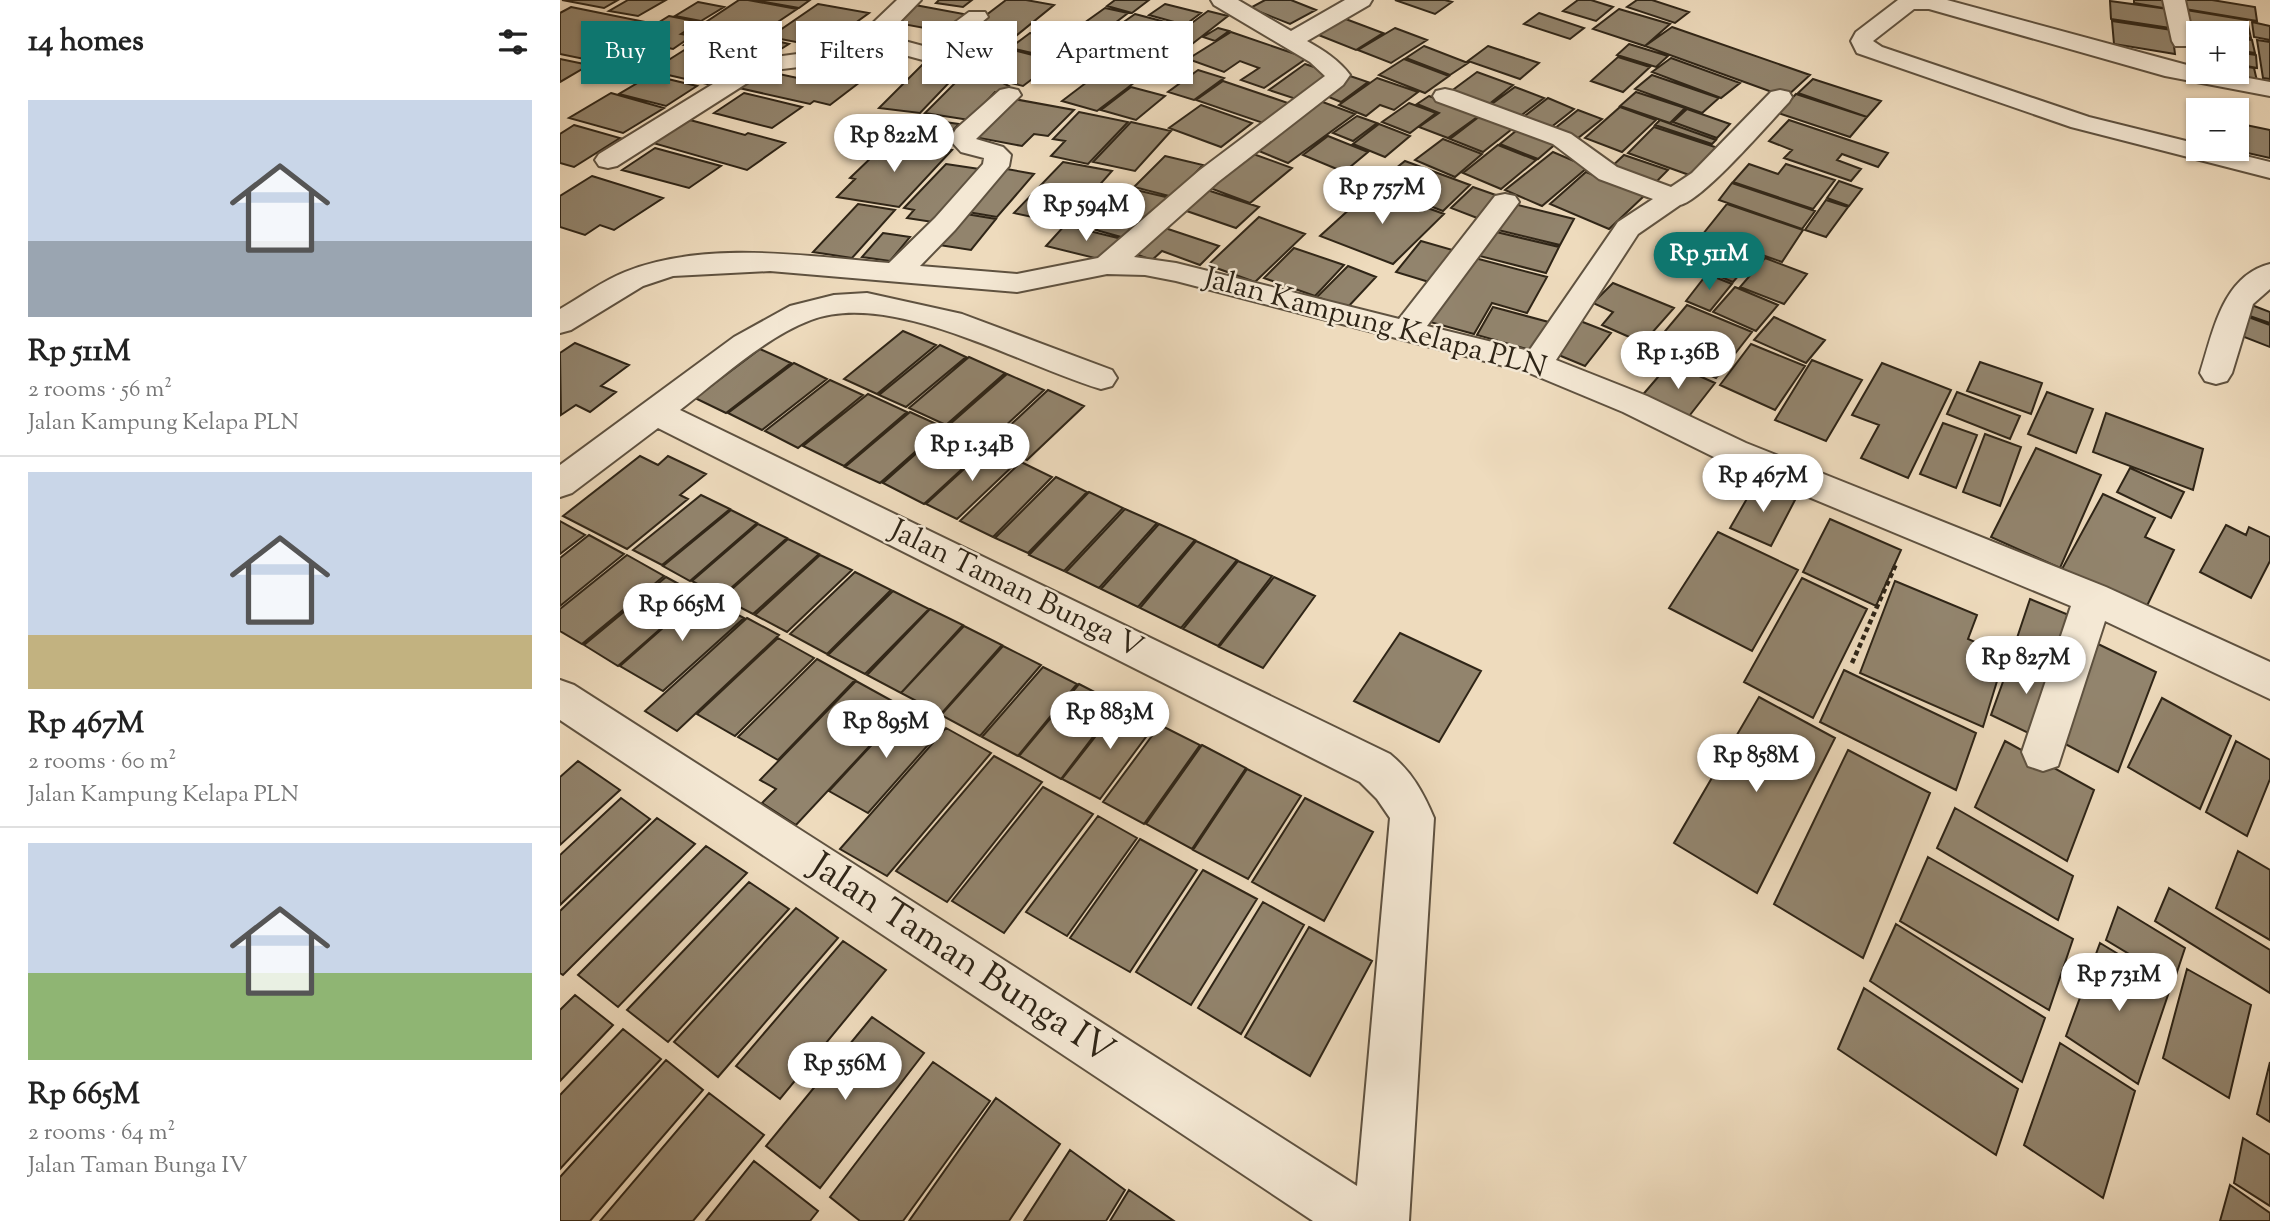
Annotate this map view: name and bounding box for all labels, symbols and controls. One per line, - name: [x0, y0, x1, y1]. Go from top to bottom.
- text: 14 homes: [28, 21, 144, 64]
- chip: Buy: [581, 21, 670, 84]
- chip: Rent: [684, 21, 782, 84]
- chip: Filters: [796, 21, 908, 84]
- chip: New: [922, 21, 1017, 84]
- chip: Apartment: [1031, 21, 1193, 84]
- map controls: [2186, 21, 2249, 161]
- button: +: [2186, 21, 2249, 84]
- icon: filters: [494, 23, 532, 61]
- button: −: [2186, 98, 2249, 161]
- pin: Rp 822M: [829, 114, 959, 174]
- text: Rp 822M: [850, 120, 938, 153]
- icon: home: [217, 145, 343, 271]
- pin: Rp 757M: [1317, 166, 1447, 226]
- text: Rp 757M: [1339, 172, 1425, 205]
- pin: Rp 594M: [1021, 184, 1151, 243]
- text: Rp 594M: [1043, 189, 1129, 222]
- pin: Rp 511M: [1644, 232, 1774, 292]
- text: Rp 511M: [1670, 238, 1748, 271]
- street label: Jalan Kampung Kelapa PLN: [1197, 257, 1551, 390]
- text: Rp 511M: [28, 331, 131, 374]
- pin: Rp 1.36B: [1606, 332, 1750, 391]
- text: Rp 1.36B: [1637, 337, 1719, 370]
- text: 2 rooms · 56 m²: [28, 374, 172, 407]
- text: Jalan Kampung Kelapa PLN: [28, 407, 299, 440]
- pin: Rp 1.34B: [900, 424, 1044, 483]
- text: Rp 1.34B: [931, 429, 1013, 462]
- pin: Rp 467M: [1698, 454, 1828, 514]
- text: Rp 467M: [1718, 460, 1808, 493]
- street label: Jalan Taman Bunga V: [880, 509, 1150, 670]
- icon: home: [217, 517, 343, 643]
- pin: Rp 665M: [617, 584, 747, 643]
- text: Rp 665M: [639, 589, 725, 622]
- pin: Rp 827M: [1961, 636, 2091, 696]
- text: Rp 827M: [1982, 642, 2070, 675]
- pin: Rp 883M: [1045, 692, 1175, 751]
- text: Rp 883M: [1066, 697, 1154, 730]
- pin: Rp 895M: [821, 700, 951, 760]
- text: Rp 467M: [28, 703, 144, 746]
- text: Rp 895M: [843, 706, 929, 739]
- pin: Rp 858M: [1691, 734, 1821, 794]
- text: Rp 858M: [1713, 740, 1799, 773]
- text: 2 rooms · 60 m²: [28, 746, 176, 779]
- text: Jalan Kampung Kelapa PLN: [28, 779, 299, 812]
- street label: Jalan Taman Bunga IV: [796, 840, 1124, 1079]
- icon: home: [217, 888, 343, 1014]
- pin: Rp 731M: [2054, 954, 2184, 1013]
- text: Rp 731M: [2077, 959, 2161, 992]
- pin: Rp 556M: [780, 1042, 910, 1102]
- text: Rp 556M: [804, 1048, 886, 1081]
- text: Rp 665M: [28, 1074, 140, 1117]
- text: 2 rooms · 64 m²: [28, 1117, 175, 1150]
- text: Jalan Taman Bunga IV: [28, 1150, 248, 1183]

